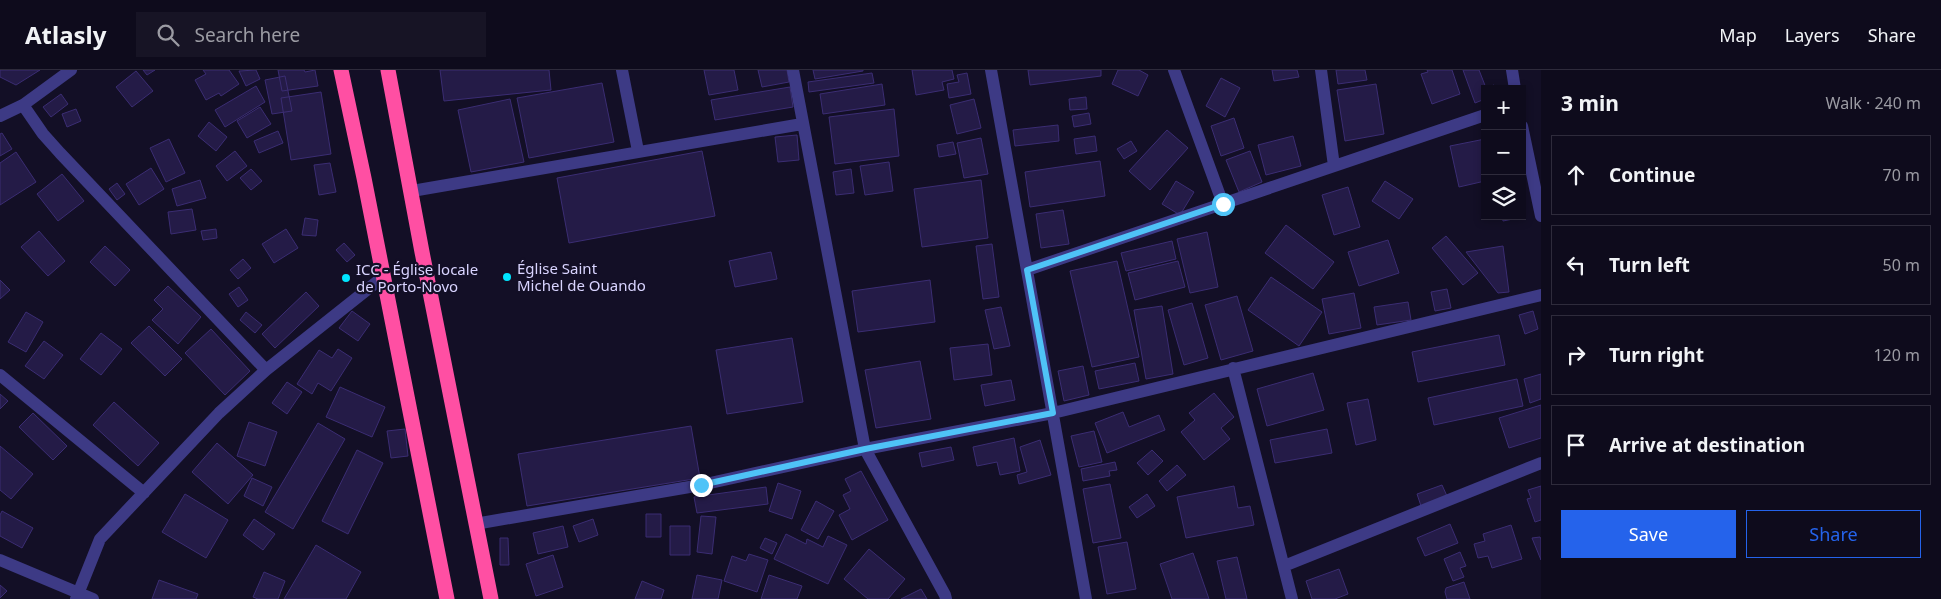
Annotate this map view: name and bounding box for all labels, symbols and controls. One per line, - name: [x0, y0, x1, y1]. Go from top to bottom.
- search box: [136, 12, 486, 57]
- text: Atlasly: [25, 18, 106, 51]
- icon: search: [154, 21, 182, 49]
- text: Search here: [194, 22, 300, 48]
- text: Map: [1719, 23, 1757, 47]
- text: Layers: [1785, 23, 1840, 47]
- text: Share: [1868, 23, 1916, 47]
- map controls: [1481, 85, 1526, 220]
- button: +: [1481, 85, 1526, 130]
- text: 3 min: [1561, 89, 1619, 117]
- text: Walk · 240 m: [1826, 92, 1921, 114]
- button: −: [1481, 130, 1526, 175]
- icon: ahead: [1562, 161, 1590, 189]
- text: Continue: [1609, 162, 1695, 188]
- text: 70 m: [1883, 164, 1920, 186]
- button: layers: [1481, 175, 1526, 220]
- route start: [1212, 193, 1235, 216]
- icon: left: [1562, 251, 1590, 279]
- text: Turn left: [1609, 252, 1690, 278]
- text: 50 m: [1883, 254, 1920, 276]
- place label: Église Saint Michel de Ouando: [517, 258, 646, 295]
- place label: ICC - Église locale de Porto-Novo: [356, 259, 478, 296]
- marker: Église Saint Michel de Ouando: [501, 271, 513, 283]
- marker: ICC - Église locale de Porto-Novo: [340, 272, 352, 284]
- icon: right: [1562, 341, 1590, 369]
- text: Turn right: [1609, 342, 1704, 368]
- text: 120 m: [1873, 344, 1920, 366]
- icon: arrive: [1562, 431, 1590, 459]
- text: Arrive at destination: [1609, 432, 1805, 458]
- route end: [690, 474, 713, 497]
- button: Save: [1561, 510, 1736, 558]
- button: Share: [1746, 510, 1921, 558]

